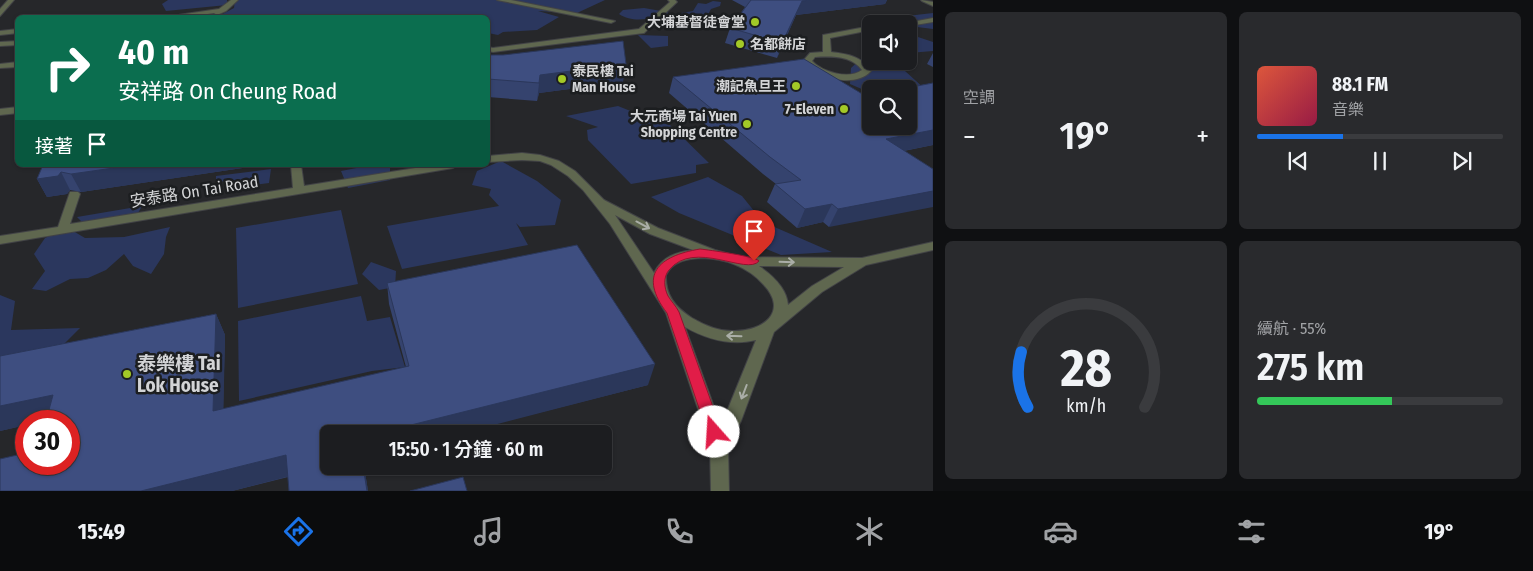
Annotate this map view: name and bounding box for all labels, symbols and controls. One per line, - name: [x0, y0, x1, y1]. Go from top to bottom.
- place label: 大埔基督徒會堂: [647, 14, 745, 31]
- map controls: [862, 15, 917, 135]
- button: sound: [862, 15, 917, 70]
- marker: 大埔基督徒會堂: [749, 16, 761, 28]
- text: 40 m: [118, 31, 189, 73]
- icon: right: [35, 35, 100, 100]
- place label: 名都餅店: [750, 36, 806, 53]
- marker: 名都餅店: [734, 38, 746, 50]
- place label: 泰民樓 Tai Man House: [572, 63, 636, 96]
- marker: 泰民樓 Tai Man House: [556, 73, 568, 85]
- text: 88.1 FM: [1332, 73, 1388, 96]
- text: 安祥路 On Cheung Road: [118, 78, 337, 105]
- place label: 潮記魚旦王: [716, 78, 786, 95]
- marker: 潮記魚旦王: [790, 80, 802, 92]
- button: search: [862, 80, 917, 135]
- text: 空調: [963, 88, 995, 107]
- text: 音樂: [1332, 100, 1364, 119]
- place label: 7-Eleven: [785, 101, 834, 118]
- marker: 7-Eleven: [838, 103, 850, 115]
- place label: 大元商場 Tai Yuen Shopping Centre: [630, 108, 737, 141]
- text: 19°: [1059, 113, 1112, 159]
- marker: 大元商場 Tai Yuen Shopping Centre: [741, 118, 753, 130]
- text: −: [963, 120, 976, 153]
- text: +: [1196, 120, 1209, 153]
- icon: arrive: [83, 130, 111, 158]
- text: 接著: [35, 135, 73, 158]
- icon: previous: [1284, 147, 1312, 175]
- icon: pause: [1366, 147, 1394, 175]
- icon: next: [1448, 147, 1476, 175]
- street label: 安泰路 On Tai Road: [129, 172, 259, 211]
- pin: [733, 210, 775, 261]
- icon: arrive: [740, 217, 768, 245]
- one-way arrow: [635, 221, 650, 230]
- one-way arrow: [779, 258, 795, 267]
- text: 續航 · 55%: [1257, 319, 1326, 338]
- one-way arrow: [727, 331, 743, 341]
- text: 28: [1059, 337, 1112, 400]
- text: 275 km: [1257, 344, 1364, 390]
- place label: 泰樂樓 Tai Lok House: [137, 352, 221, 397]
- marker: 泰樂樓 Tai Lok House: [121, 368, 133, 380]
- one-way arrow: [739, 384, 748, 399]
- text: km/h: [1066, 395, 1106, 417]
- position arrow: [687, 405, 739, 457]
- speed limit sign: 30: [15, 410, 80, 475]
- text: 15:50 · 1 分鐘 · 60 m: [389, 438, 543, 461]
- icon: directions: [281, 514, 316, 549]
- icon: music: [471, 514, 506, 549]
- icon: phone: [662, 514, 697, 549]
- icon: climate: [852, 514, 887, 549]
- icon: car: [1043, 514, 1078, 549]
- icon: filters: [1234, 514, 1269, 549]
- text: 15:49: [78, 518, 125, 545]
- text: 19°: [1424, 518, 1455, 545]

